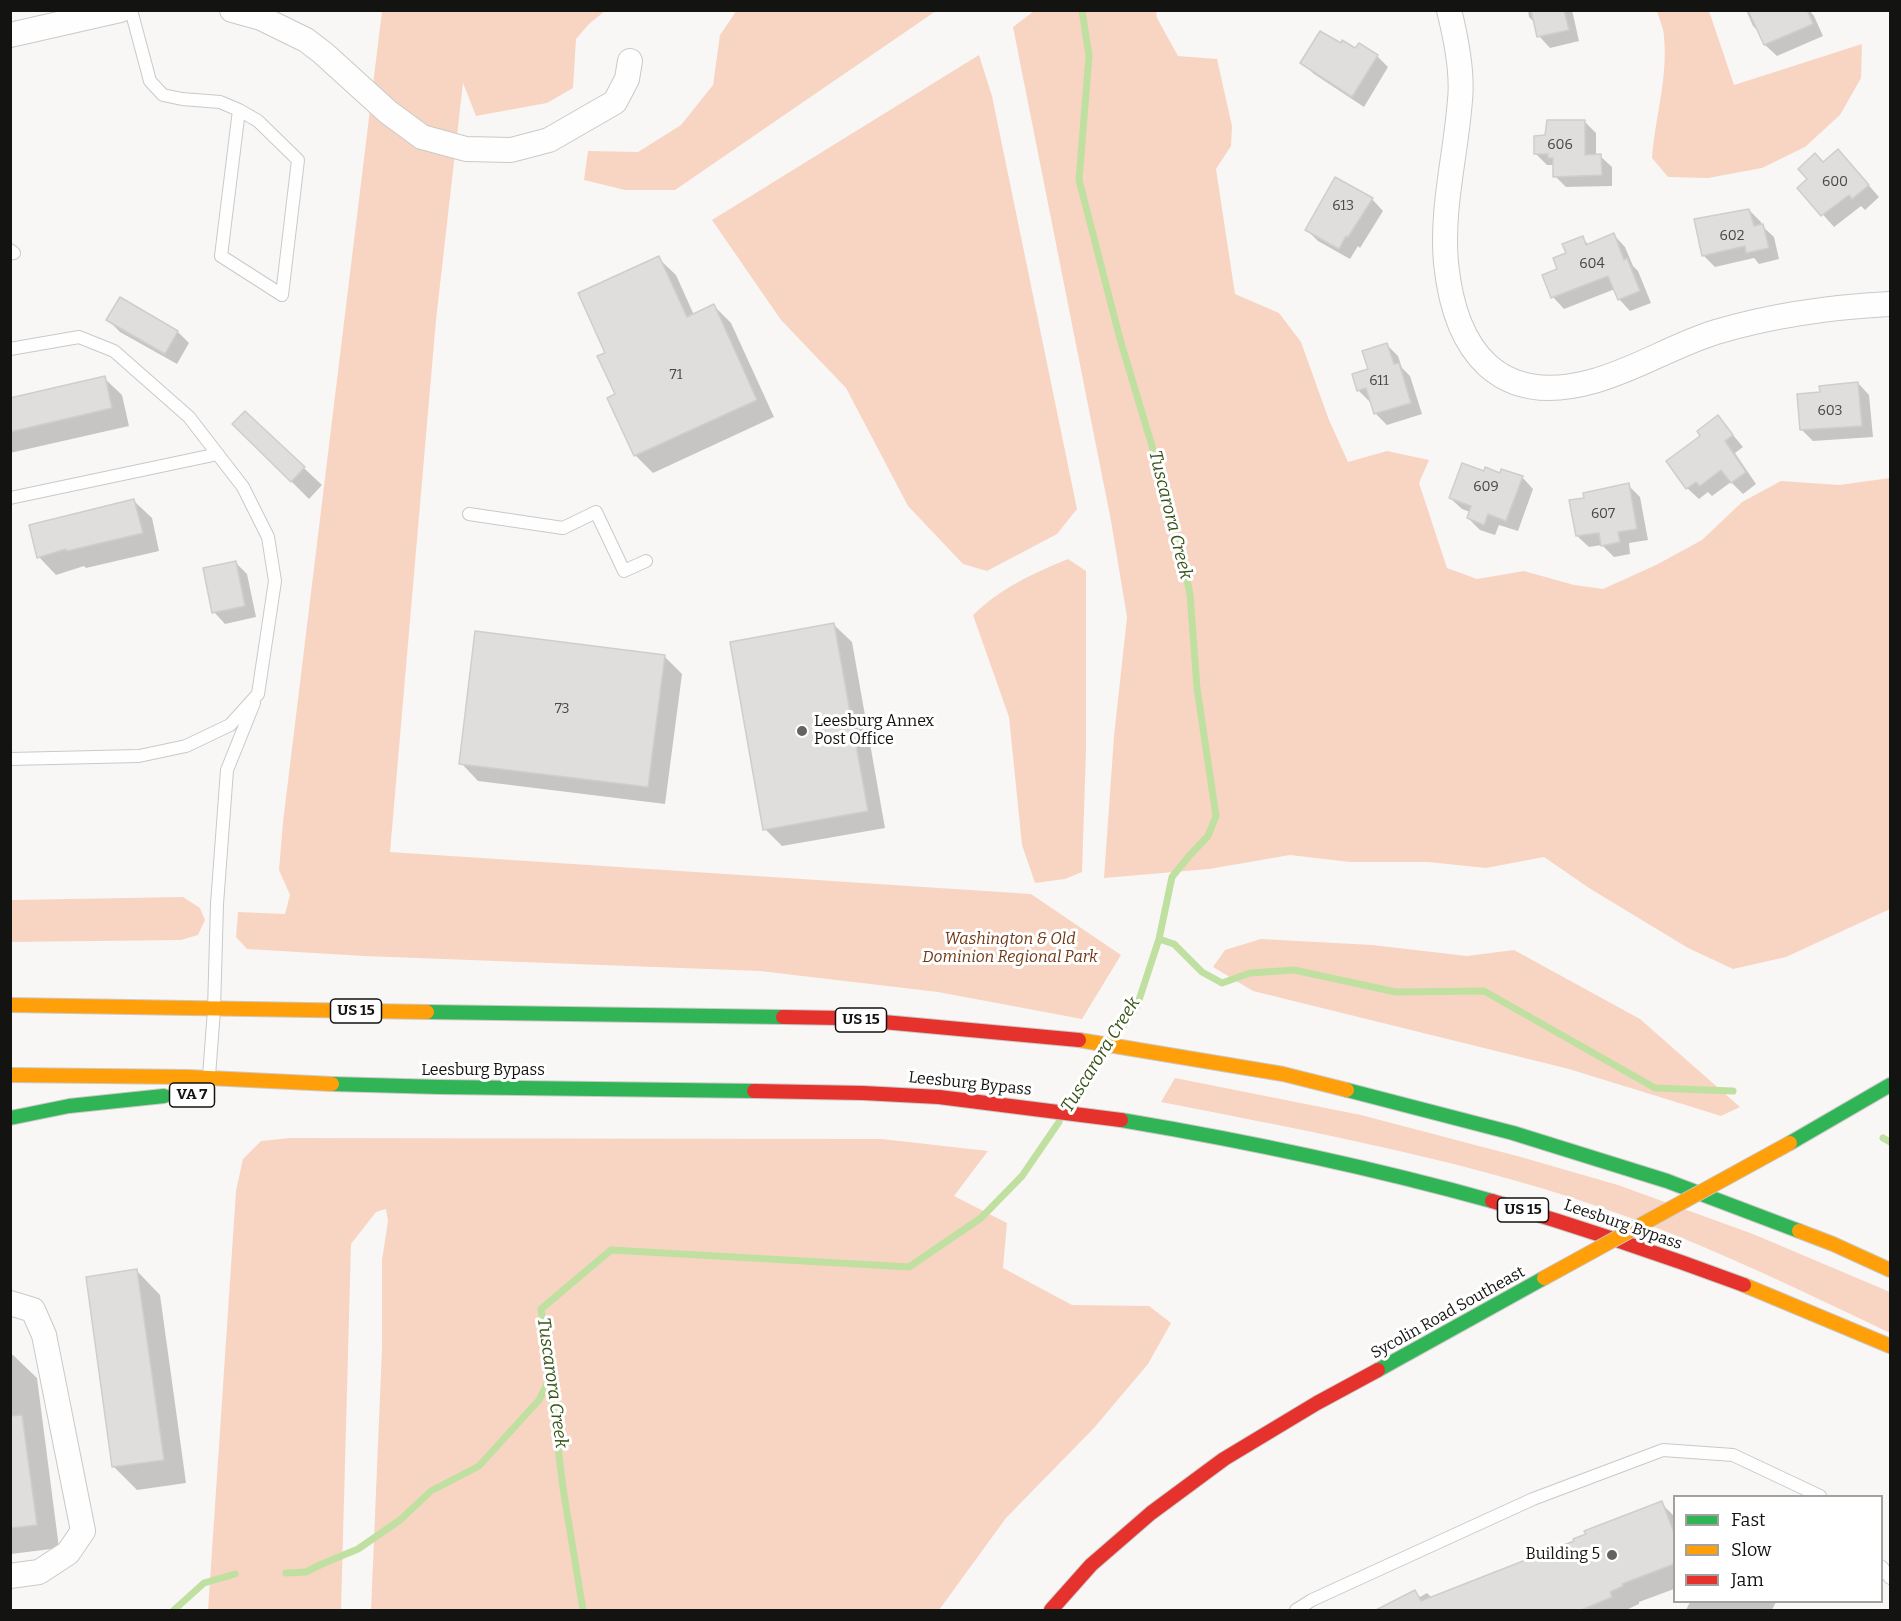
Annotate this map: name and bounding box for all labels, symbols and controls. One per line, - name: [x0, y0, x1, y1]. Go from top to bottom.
- house number: 606: [1547, 137, 1573, 153]
- house number: 600: [1822, 174, 1848, 190]
- house number: 613: [1332, 198, 1354, 214]
- house number: 602: [1720, 228, 1744, 244]
- house number: 604: [1579, 256, 1605, 272]
- house number: 71: [670, 367, 682, 383]
- house number: 611: [1369, 373, 1389, 389]
- house number: 603: [1817, 403, 1843, 419]
- water label: Tuscarora Creek: [1144, 448, 1196, 582]
- house number: 609: [1473, 479, 1499, 495]
- house number: 607: [1591, 506, 1615, 522]
- house number: 73: [555, 701, 569, 717]
- place label: Leesburg Annex Post Office: [814, 712, 934, 750]
- marker: Leesburg Annex Post Office: [795, 724, 809, 738]
- park label: Washington & Old Dominion Regional Park: [922, 930, 1098, 968]
- water label: Tuscarora Creek: [1057, 993, 1145, 1117]
- road number: US 15: [330, 999, 382, 1023]
- road number: US 15: [836, 1008, 886, 1032]
- street label: Leesburg Bypass: [421, 1061, 545, 1081]
- street label: Leesburg Bypass: [907, 1068, 1033, 1100]
- road number: VA 7: [170, 1083, 214, 1107]
- street label: Leesburg Bypass: [1561, 1196, 1685, 1254]
- road number: US 15: [1498, 1198, 1549, 1222]
- street label: Sycolin Road Southeast: [1368, 1263, 1528, 1363]
- water label: Tuscarora Creek: [532, 1316, 572, 1450]
- legend: [1673, 1495, 1883, 1603]
- text: Fast: [1731, 1509, 1766, 1531]
- text: Slow: [1731, 1539, 1771, 1561]
- place label: Building 5: [1526, 1545, 1600, 1565]
- marker: Building 5: [1605, 1548, 1619, 1562]
- text: Jam: [1731, 1569, 1764, 1591]

